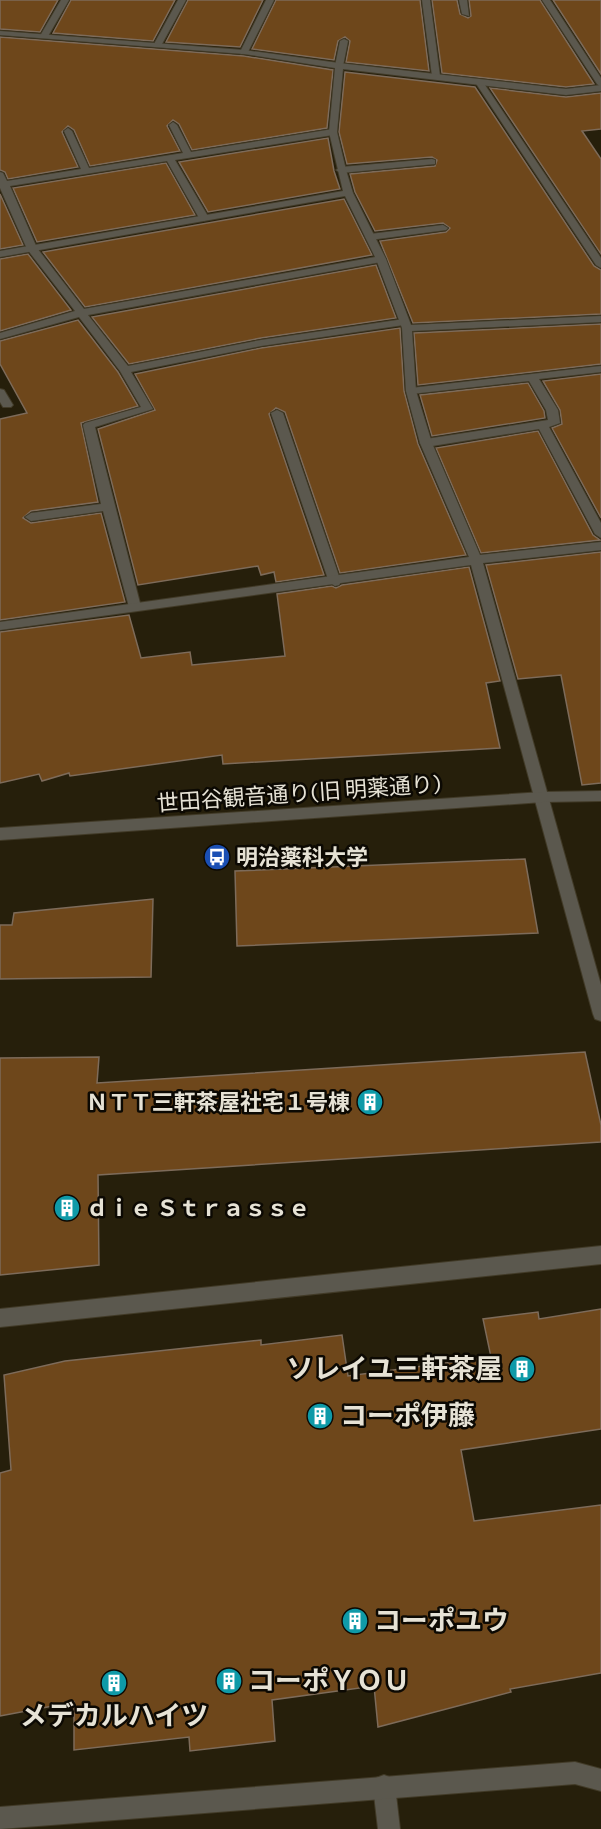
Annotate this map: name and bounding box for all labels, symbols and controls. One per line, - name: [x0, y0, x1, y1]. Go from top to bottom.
- street label: 世田谷観音通り(旧 明薬通り): [156, 769, 442, 816]
- bus stop icon: 明治薬科大学: [202, 842, 232, 872]
- place label: 明治薬科大学: [236, 843, 368, 870]
- building icon: ＮＴＴ三軒茶屋社宅１号棟: [355, 1087, 385, 1117]
- place label: ＮＴＴ三軒茶屋社宅１号棟: [86, 1088, 350, 1115]
- building icon: ｄｉｅ Ｓｔｒａｓｓｅ: [52, 1193, 82, 1223]
- place label: ｄｉｅ Ｓｔｒａｓｓｅ: [86, 1194, 310, 1221]
- place label: ソレイユ三軒茶屋: [287, 1351, 502, 1384]
- building icon: ソレイユ三軒茶屋: [507, 1354, 537, 1384]
- place label: コーポ伊藤: [340, 1398, 475, 1431]
- building icon: コーポ伊藤: [305, 1401, 335, 1431]
- place label: コーポユウ: [374, 1603, 509, 1636]
- building icon: コーポユウ: [340, 1606, 370, 1636]
- place label: コーポＹＯＵ: [248, 1663, 410, 1696]
- building icon: コーポＹＯＵ: [214, 1666, 244, 1696]
- building icon: メデカルハイツ: [99, 1668, 129, 1698]
- place label: メデカルハイツ: [20, 1698, 208, 1731]

